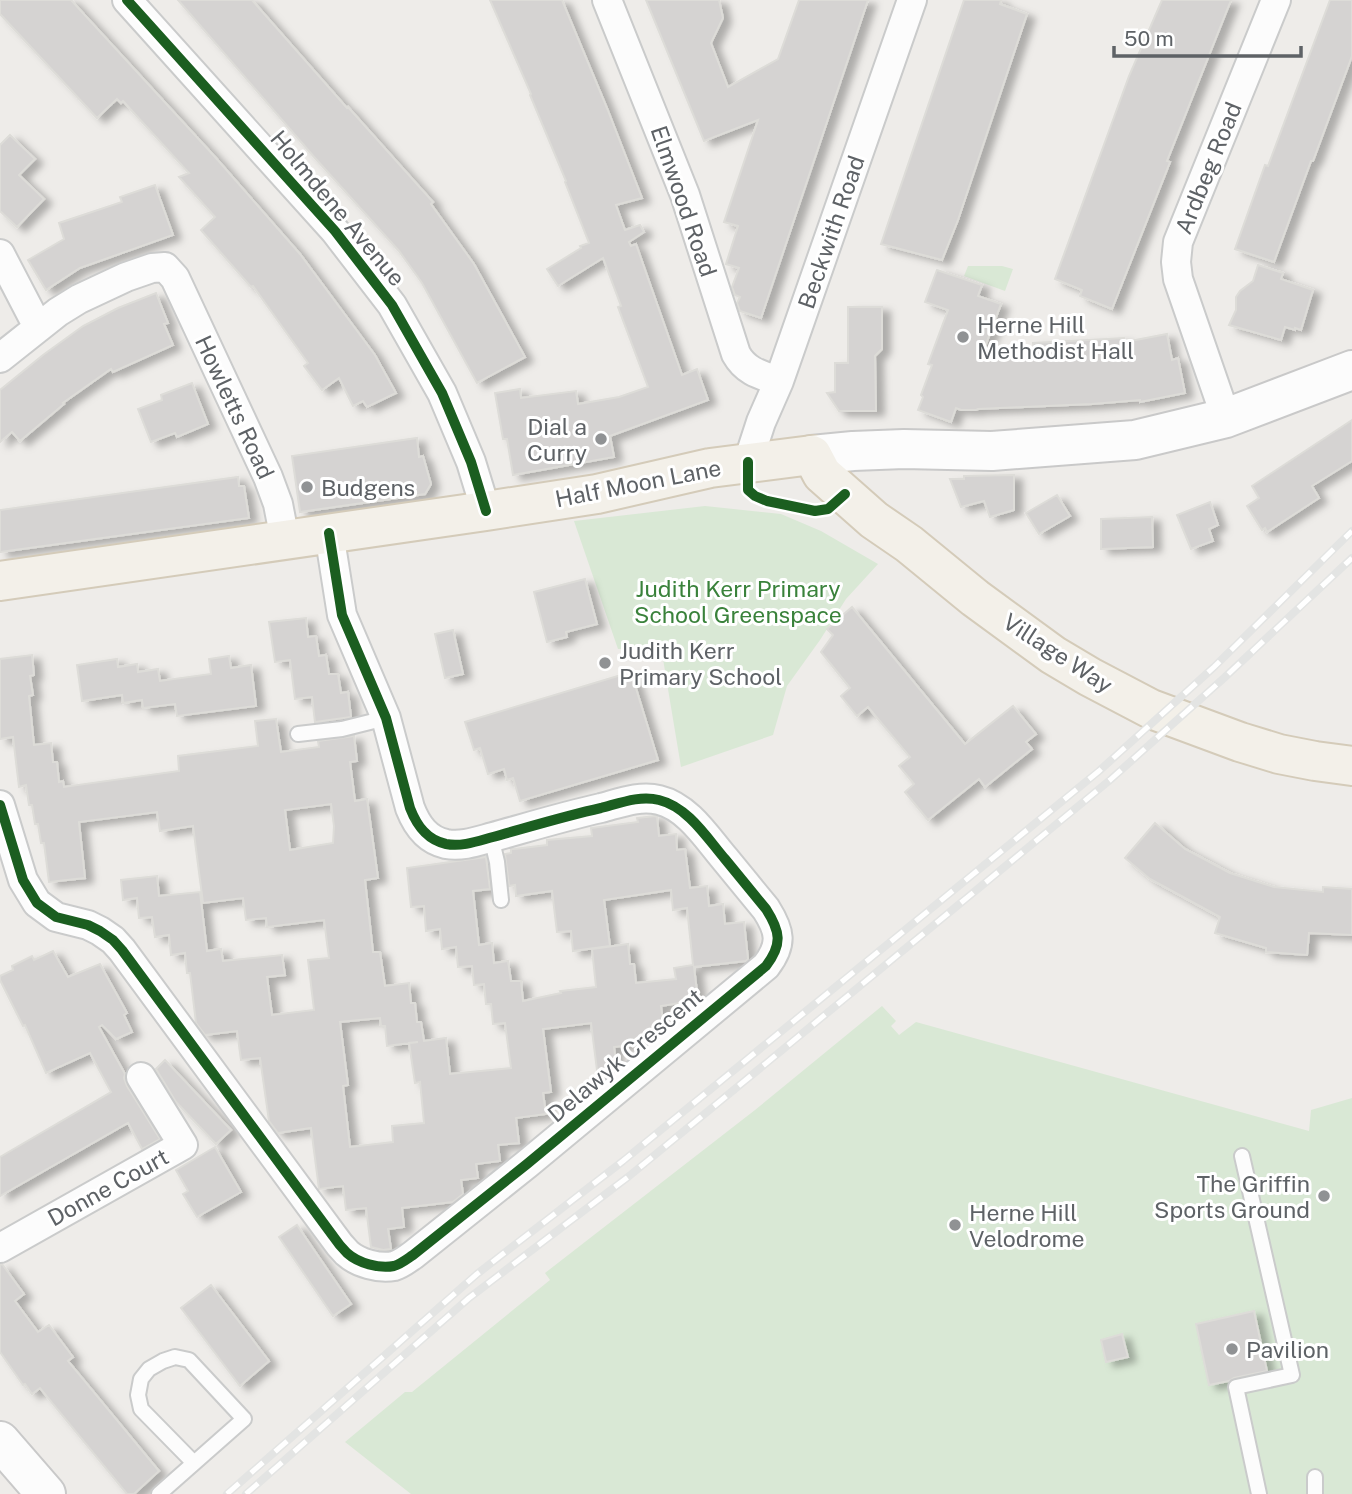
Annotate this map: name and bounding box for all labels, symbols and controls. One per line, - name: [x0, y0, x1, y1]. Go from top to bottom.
- scale bar: [1114, 14, 1301, 58]
- text: 50 m: [1124, 26, 1174, 51]
- street label: Ardbeg Road: [1169, 98, 1247, 238]
- street label: Elmwood Road: [646, 122, 722, 280]
- street label: Holmdene Avenue: [265, 125, 411, 291]
- street label: Beckwith Road: [792, 152, 870, 312]
- place label: Herne Hill Methodist Hall: [977, 311, 1134, 364]
- marker: Herne Hill Methodist Hall: [955, 329, 971, 345]
- street label: Howletts Road: [190, 331, 280, 483]
- place label: Dial a Curry: [527, 413, 587, 466]
- marker: Dial a Curry: [593, 431, 609, 447]
- street label: Half Moon Lane: [553, 454, 723, 512]
- place label: Budgens: [321, 474, 415, 501]
- marker: Budgens: [299, 479, 315, 495]
- park label: Judith Kerr Primary School Greenspace: [634, 575, 842, 628]
- street label: Village Way: [998, 608, 1118, 698]
- place label: Judith Kerr Primary School: [619, 637, 782, 690]
- marker: Judith Kerr Primary School: [597, 655, 613, 671]
- street label: Delawyk Crescent: [542, 982, 708, 1128]
- street label: Donne Court: [43, 1143, 173, 1231]
- place label: The Griffin Sports Ground: [1154, 1170, 1310, 1223]
- marker: The Griffin Sports Ground: [1316, 1188, 1332, 1204]
- place label: Herne Hill Velodrome: [969, 1199, 1084, 1252]
- marker: Herne Hill Velodrome: [947, 1217, 963, 1233]
- place label: Pavilion: [1246, 1336, 1329, 1363]
- marker: Pavilion: [1224, 1341, 1240, 1357]

